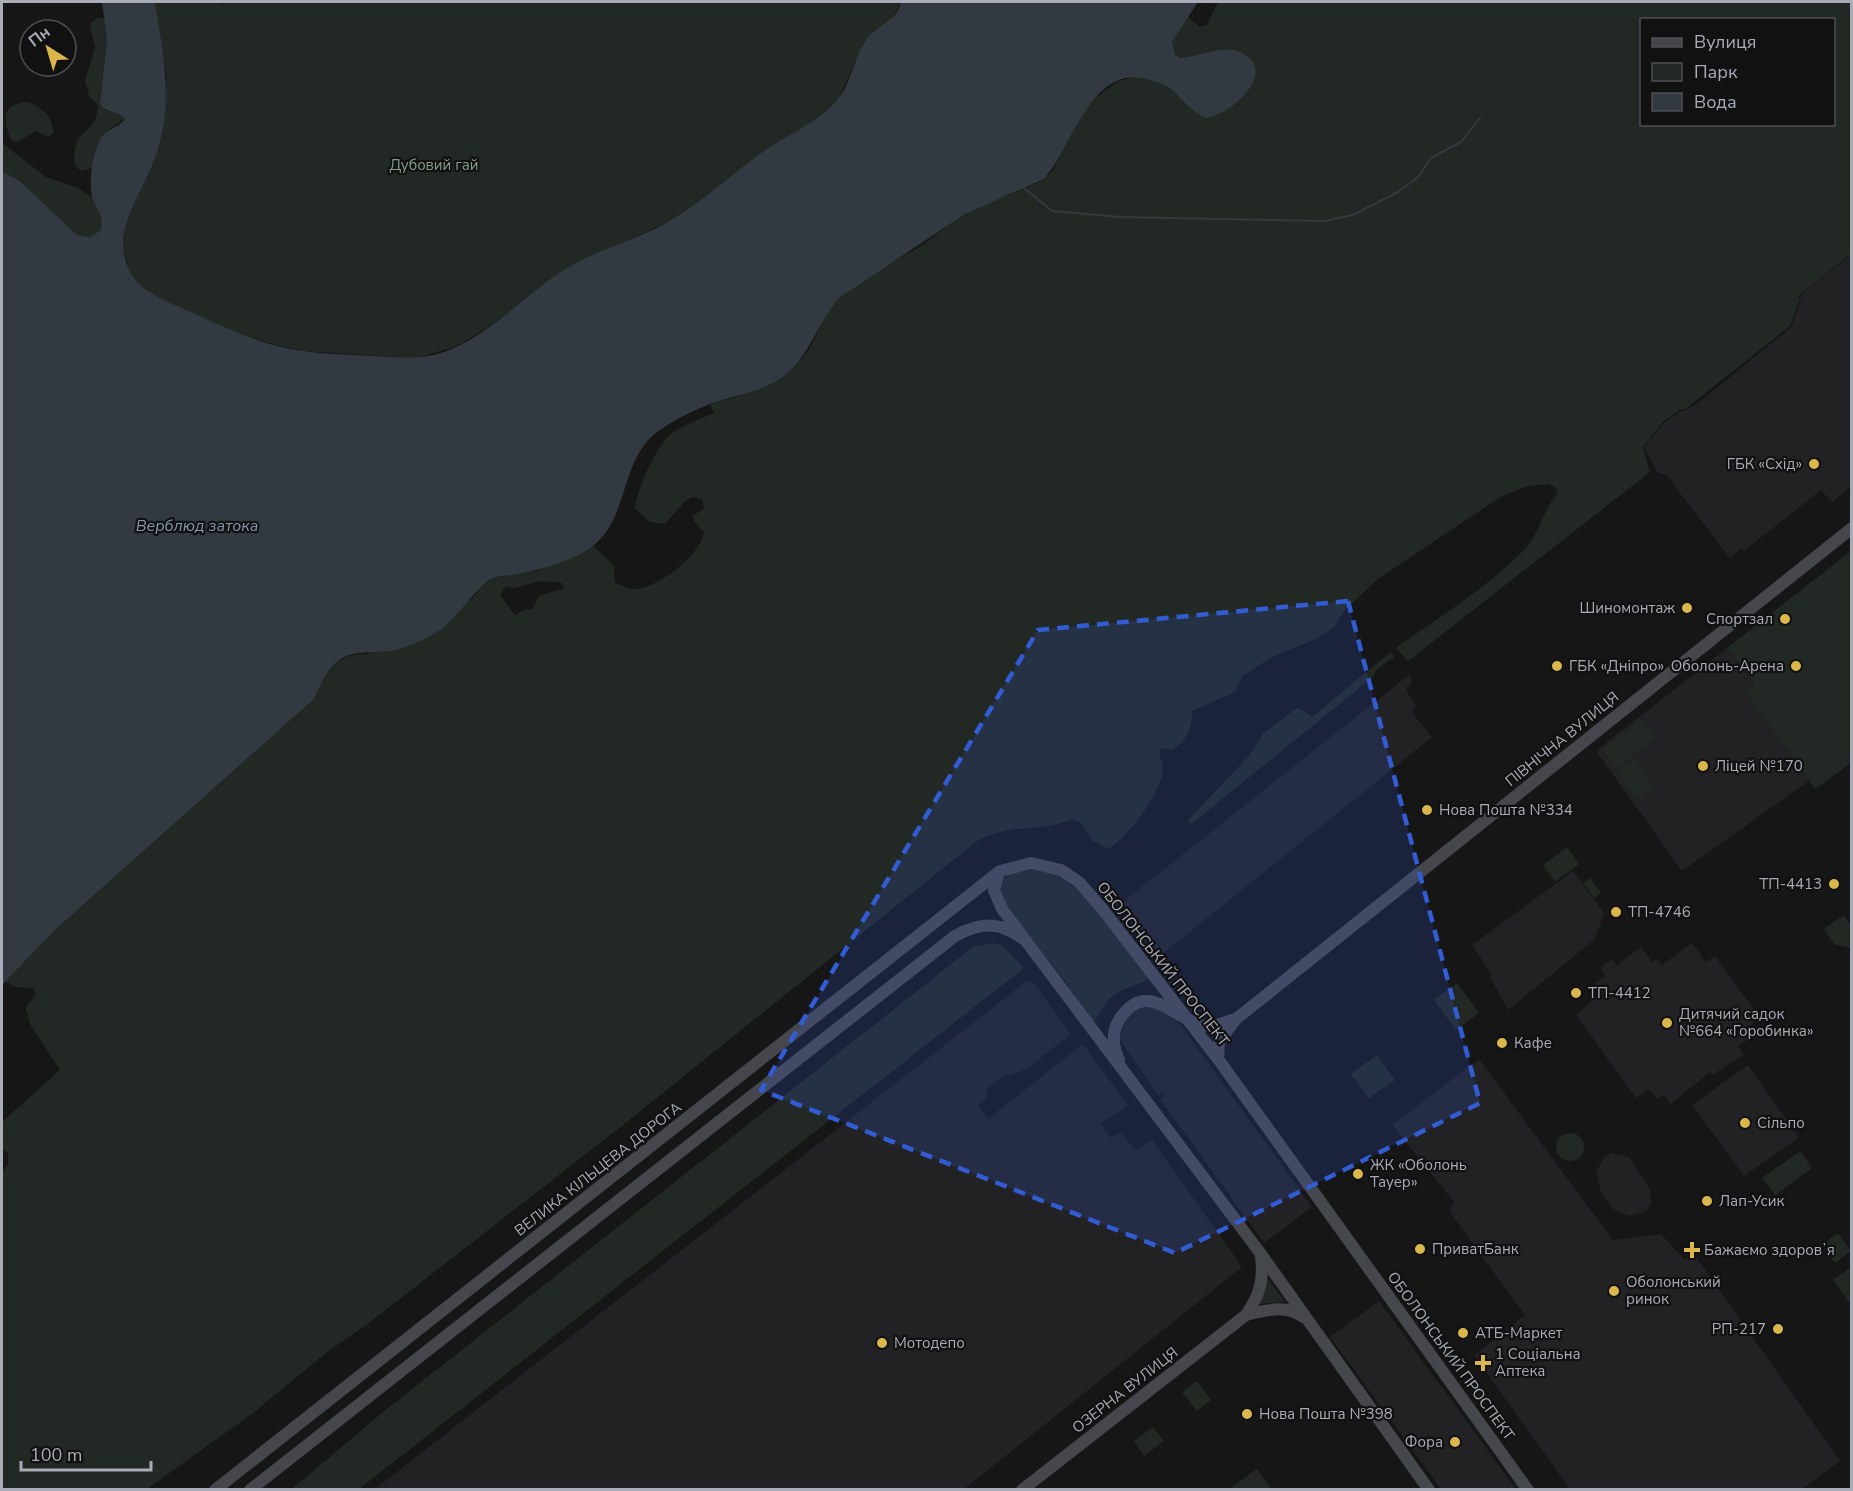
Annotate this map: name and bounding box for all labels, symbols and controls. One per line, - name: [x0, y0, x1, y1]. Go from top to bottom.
- north arrow: [18, 18, 78, 78]
- legend: [1640, 18, 1835, 126]
- text: Пн: [24, 21, 55, 52]
- text: Вулиця: [1694, 30, 1756, 54]
- text: Парк: [1694, 60, 1738, 84]
- text: Вода: [1694, 90, 1737, 114]
- park label: Дубовий гай: [389, 155, 479, 175]
- place label: ГБК «Схід»: [1727, 454, 1802, 474]
- marker: ГБК «Схід»: [1807, 457, 1821, 471]
- water label: Верблюд затока: [136, 515, 258, 537]
- place label: Шиномонтаж: [1579, 598, 1675, 618]
- marker: Шиномонтаж: [1680, 601, 1694, 615]
- place label: Спортзал: [1706, 609, 1773, 629]
- marker: Спортзал: [1778, 612, 1792, 626]
- place label: ГБК «Дніпро»: [1569, 656, 1664, 676]
- place label: Оболонь-Арена: [1671, 656, 1784, 676]
- marker: ГБК «Дніпро»: [1550, 659, 1564, 673]
- marker: Оболонь-Арена: [1789, 659, 1803, 673]
- street label: ПІВНІЧНА ВУЛИЦЯ: [1501, 687, 1623, 791]
- place label: Ліцей №170: [1715, 756, 1803, 776]
- marker: Ліцей №170: [1696, 759, 1710, 773]
- place label: Нова Пошта №334: [1439, 800, 1573, 820]
- marker: Нова Пошта №334: [1420, 803, 1434, 817]
- place label: ТП-4413: [1759, 874, 1822, 894]
- marker: ТП-4413: [1827, 877, 1841, 891]
- street label: ОБОЛОНСЬКИЙ ПРОСПЕКТ: [1092, 878, 1234, 1050]
- place label: ТП-4746: [1628, 902, 1691, 922]
- marker: ТП-4746: [1609, 905, 1623, 919]
- place label: ТП-4412: [1588, 983, 1651, 1003]
- marker: ТП-4412: [1569, 986, 1583, 1000]
- place label: Дитячий садок №664 «Горобинка»: [1679, 1004, 1814, 1041]
- marker: Дитячий садок №664 «Горобинка»: [1660, 1016, 1674, 1030]
- place label: Кафе: [1514, 1033, 1552, 1053]
- marker: Кафе: [1495, 1036, 1509, 1050]
- street label: ВЕЛИКА КІЛЬЦЕВА ДОРОГА: [510, 1097, 686, 1241]
- place label: Сільпо: [1757, 1113, 1805, 1133]
- marker: Сільпо: [1738, 1116, 1752, 1130]
- place label: ЖК «Оболонь Тауер»: [1370, 1155, 1467, 1192]
- marker: ЖК «Оболонь Тауер»: [1351, 1167, 1365, 1181]
- place label: Лап-Усик: [1719, 1191, 1784, 1211]
- marker: Лап-Усик: [1700, 1194, 1714, 1208]
- place label: ПриватБанк: [1432, 1239, 1519, 1259]
- place label: Бажаємо здоровʼя: [1704, 1240, 1835, 1260]
- marker: ПриватБанк: [1413, 1242, 1427, 1256]
- marker: Бажаємо здоровʼя: [1685, 1243, 1699, 1257]
- street label: ОБОЛОНСЬКИЙ ПРОСПЕКТ: [1383, 1268, 1519, 1444]
- place label: Оболонський ринок: [1626, 1272, 1721, 1309]
- marker: Оболонський ринок: [1607, 1284, 1621, 1298]
- place label: РП-217: [1712, 1319, 1766, 1339]
- marker: РП-217: [1771, 1322, 1785, 1336]
- place label: АТБ-Маркет: [1475, 1323, 1563, 1343]
- marker: АТБ-Маркет: [1456, 1326, 1470, 1340]
- place label: Мотодепо: [894, 1333, 965, 1353]
- marker: Мотодепо: [875, 1336, 889, 1350]
- street label: ОЗЕРНА ВУЛИЦЯ: [1068, 1342, 1182, 1438]
- place label: 1 Соціальна Аптека: [1495, 1344, 1581, 1381]
- marker: 1 Соціальна Аптека: [1476, 1356, 1490, 1370]
- place label: Нова Пошта №398: [1259, 1404, 1393, 1424]
- marker: Нова Пошта №398: [1240, 1407, 1254, 1421]
- place label: Фора: [1405, 1432, 1443, 1452]
- scale bar: [21, 1434, 152, 1472]
- marker: Фора: [1448, 1435, 1462, 1449]
- text: 100 m: [30, 1443, 82, 1467]

